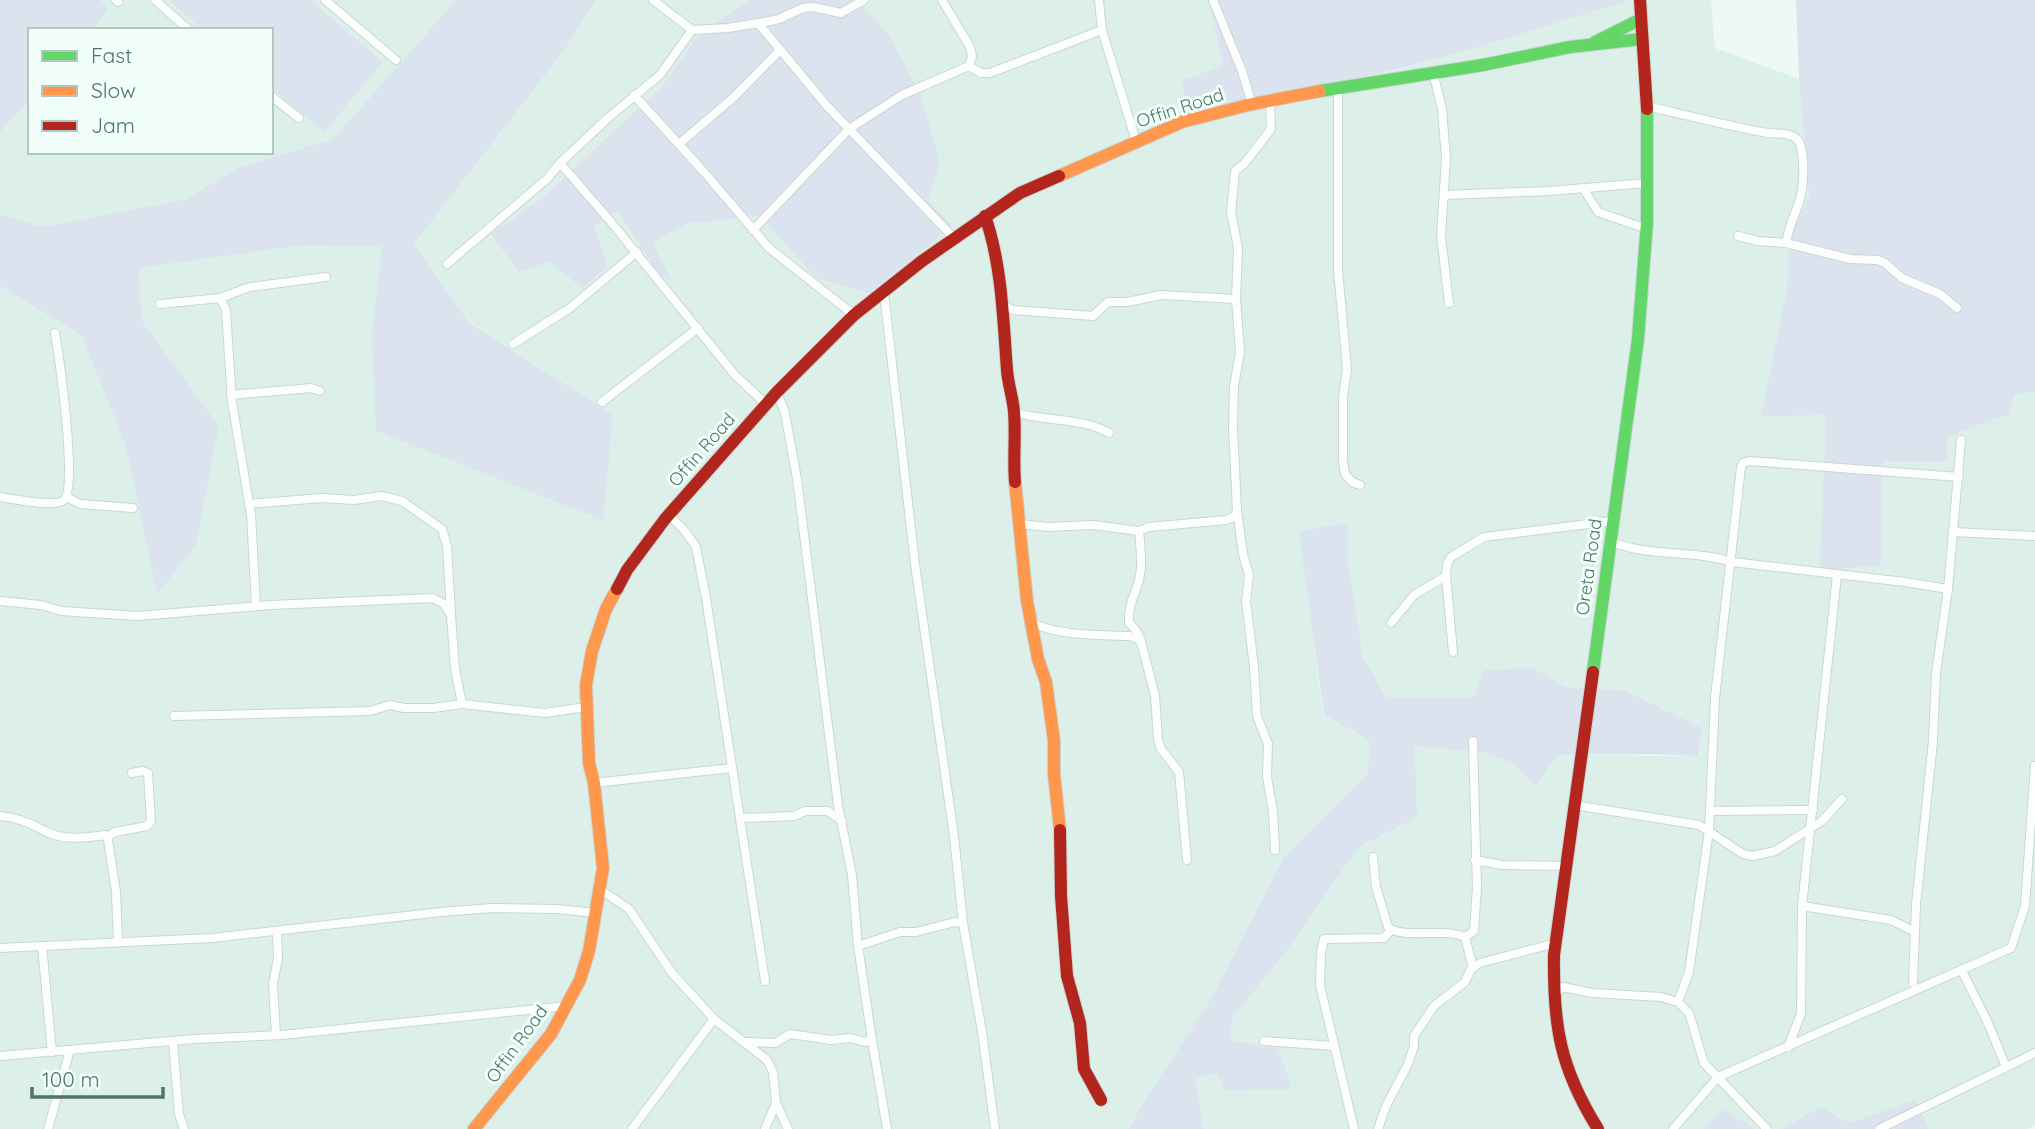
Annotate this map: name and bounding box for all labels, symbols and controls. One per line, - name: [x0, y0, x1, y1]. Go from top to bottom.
- legend: [28, 28, 273, 154]
- text: Fast: [91, 42, 132, 68]
- text: Slow: [91, 77, 136, 103]
- street label: Offin Road: [1133, 83, 1226, 132]
- text: Jam: [91, 112, 135, 138]
- street label: Offin Road: [663, 408, 740, 491]
- street label: Oreta Road: [1570, 517, 1607, 617]
- street label: Offin Road: [481, 1000, 553, 1087]
- scale bar: [32, 1056, 163, 1100]
- text: 100 m: [42, 1066, 100, 1092]

